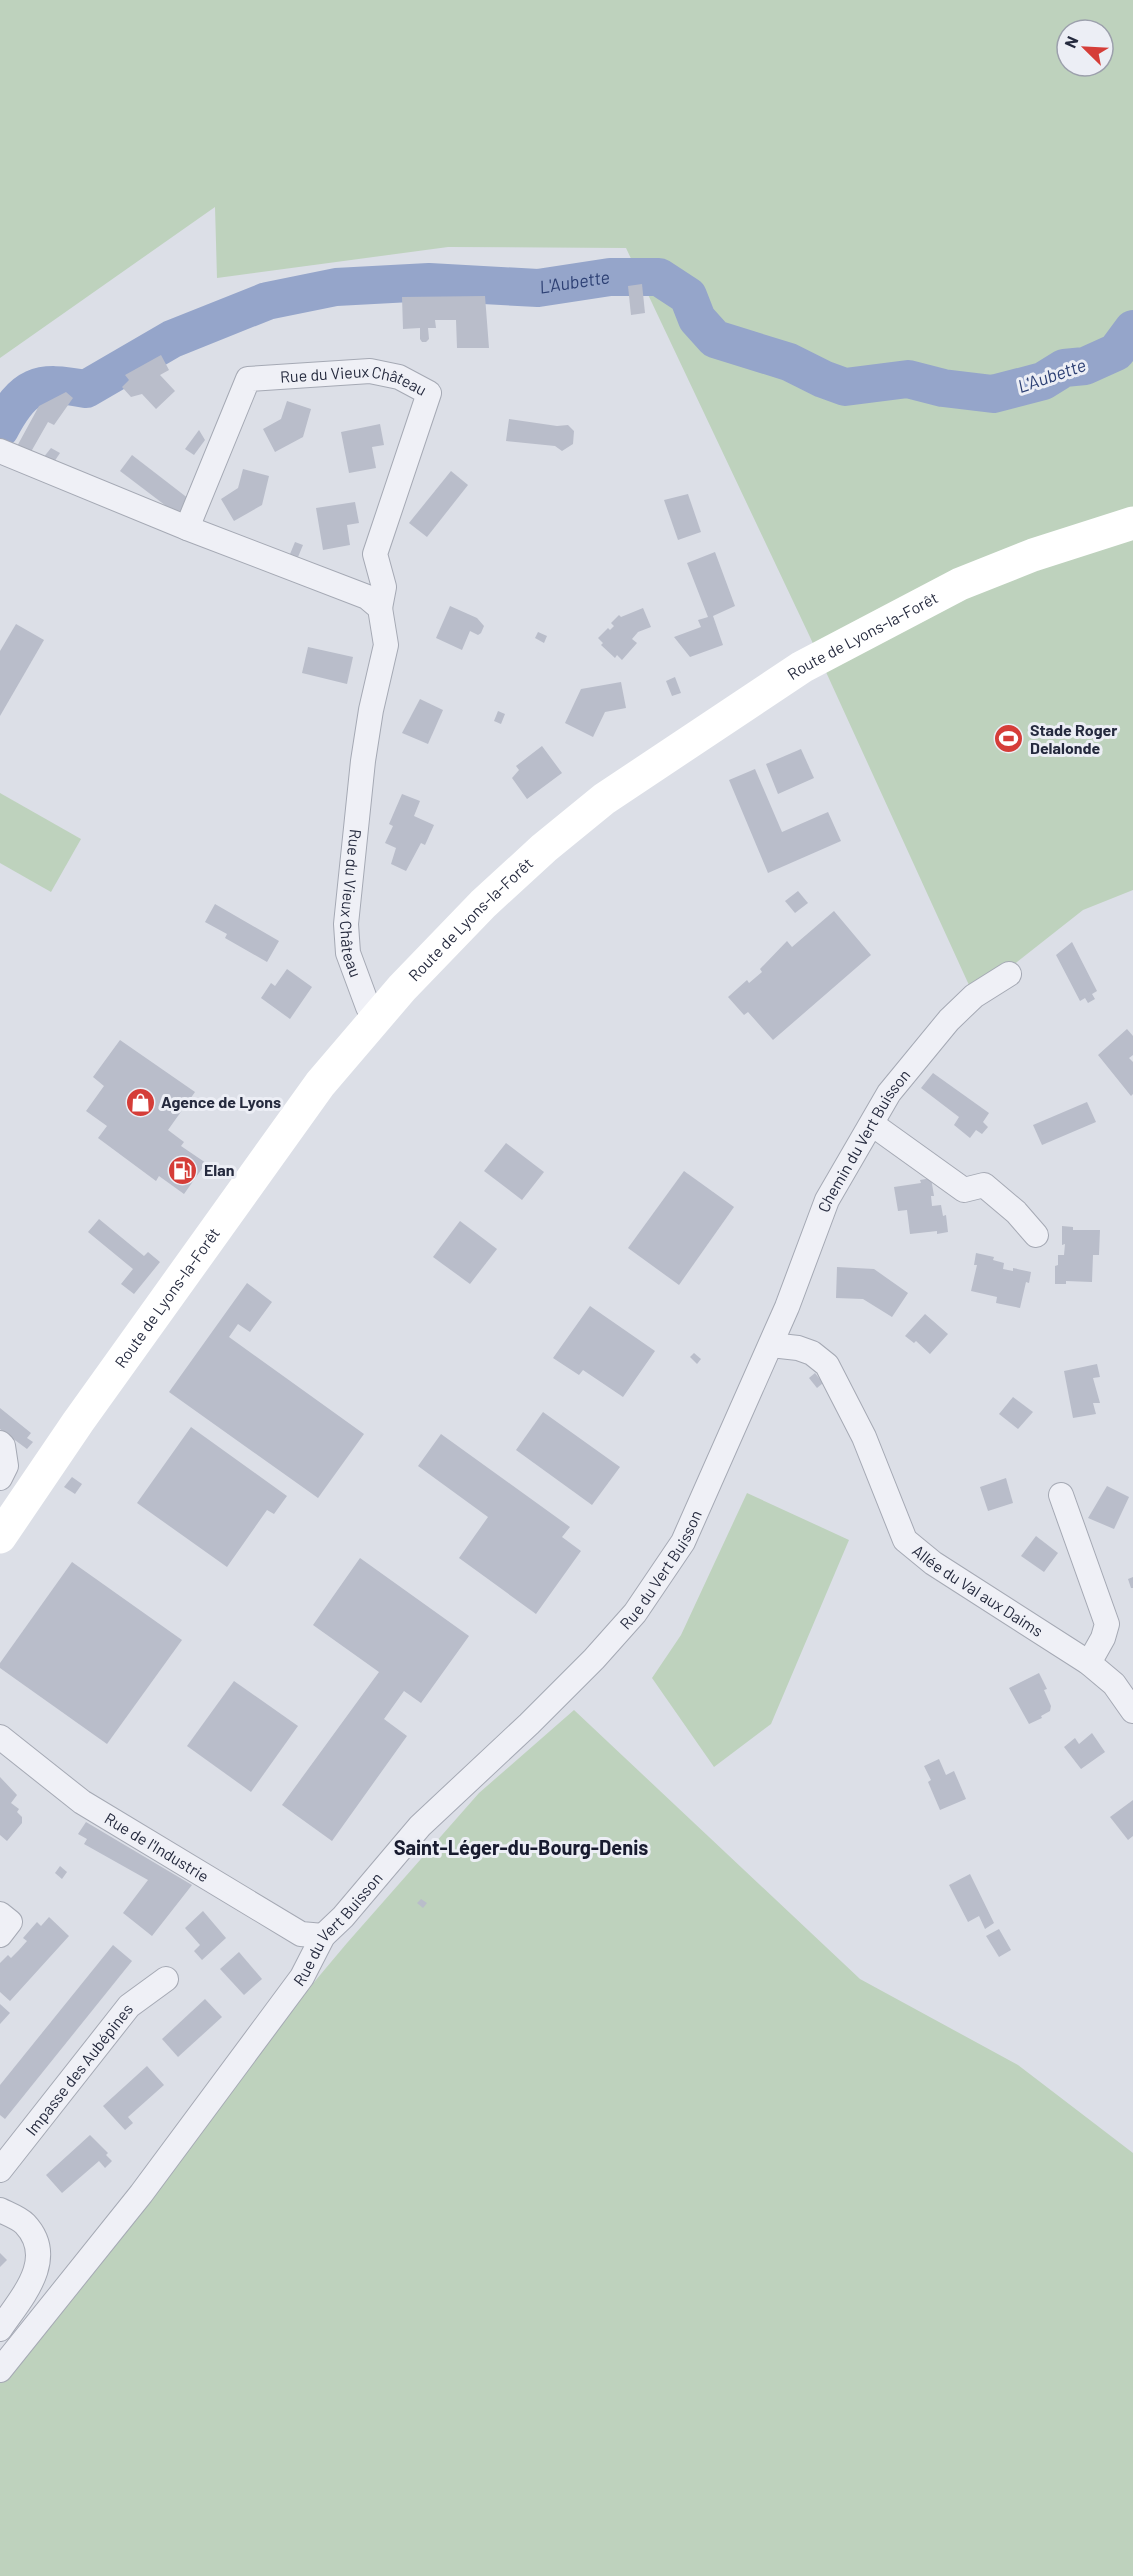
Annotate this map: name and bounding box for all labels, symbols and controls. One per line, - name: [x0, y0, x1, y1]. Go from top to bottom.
- north arrow: [1055, 18, 1115, 78]
- text: N: [1060, 33, 1082, 50]
- water label: L'Aubette: [538, 265, 611, 298]
- water label: L'Aubette: [1015, 353, 1089, 397]
- street label: Rue du Vieux Château: [280, 361, 430, 399]
- street label: Route de Lyons-la-Forêt: [783, 587, 941, 683]
- place label: Stade Roger Delalonde: [1030, 720, 1117, 757]
- sports icon: Stade Roger Delalonde: [993, 723, 1025, 755]
- street label: Rue du Vieux Château: [337, 828, 366, 979]
- street label: Route de Lyons-la-Forêt: [404, 853, 536, 985]
- street label: Chemin du Vert Buisson: [813, 1065, 914, 1215]
- shop icon: Agence de Lyons: [124, 1086, 156, 1118]
- place label: Agence de Lyons: [161, 1092, 281, 1111]
- fuel station icon: Elan: [167, 1154, 199, 1186]
- place label: Elan: [204, 1160, 234, 1179]
- street label: Route de Lyons-la-Forêt: [110, 1224, 223, 1371]
- street label: Rue du Vert Buisson: [615, 1507, 705, 1633]
- street label: Allée du Val aux Daims: [909, 1540, 1047, 1640]
- street label: Rue de l'Industrie: [101, 1808, 213, 1885]
- district label: Saint-Léger-du-Bourg-Denis: [394, 1835, 648, 1859]
- street label: Rue du Vert Buisson: [289, 1868, 386, 1989]
- street label: Impasse des Aubépines: [21, 1999, 136, 2139]

